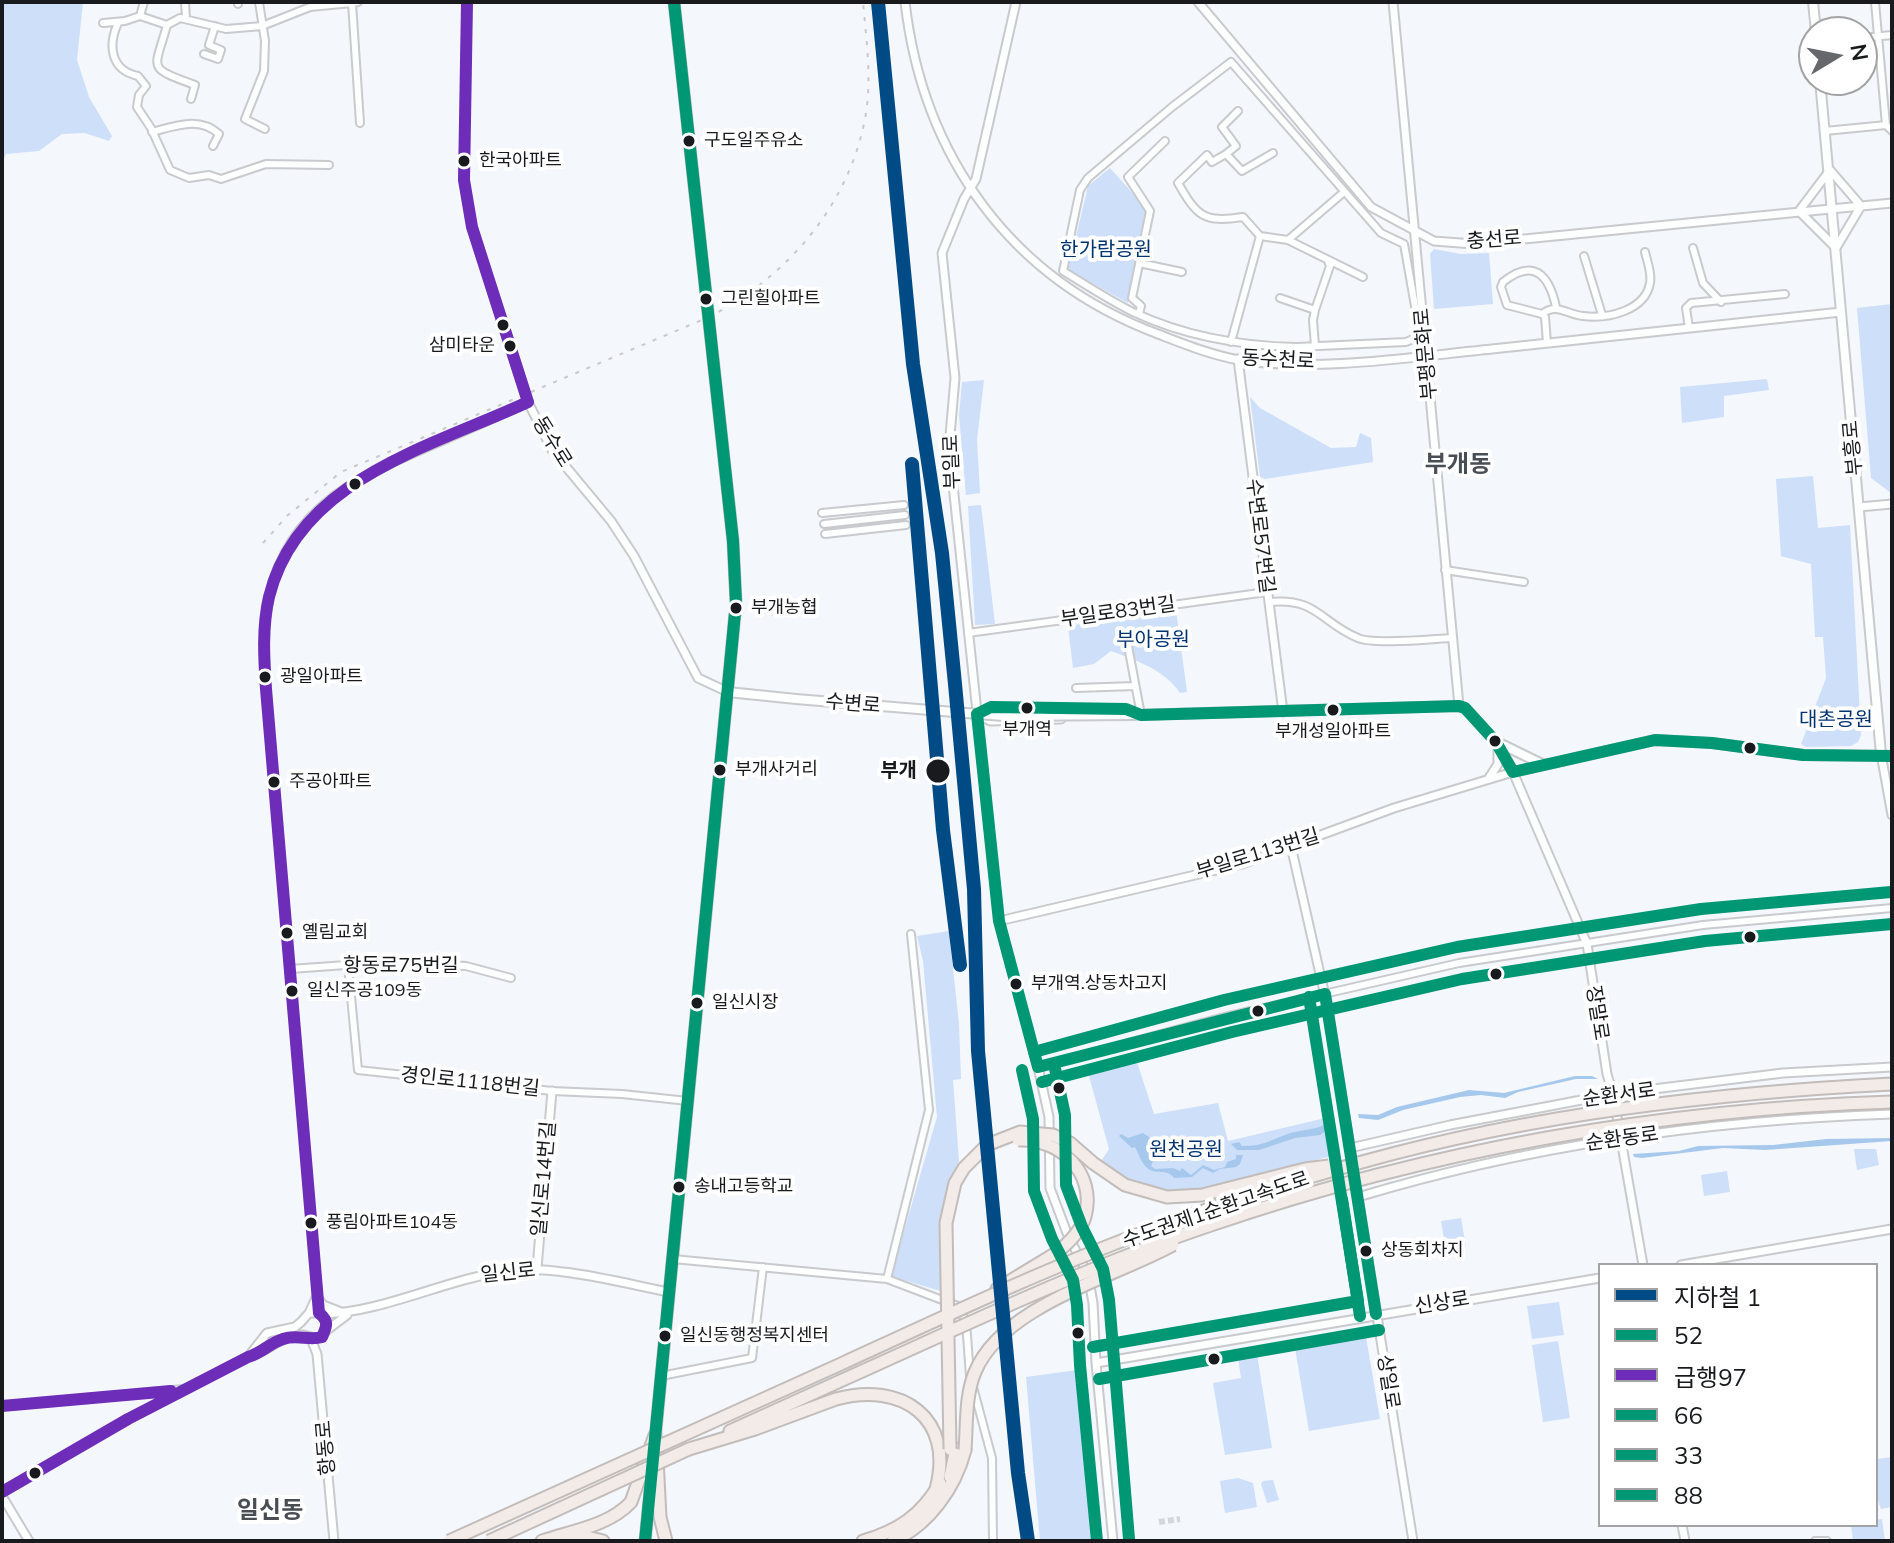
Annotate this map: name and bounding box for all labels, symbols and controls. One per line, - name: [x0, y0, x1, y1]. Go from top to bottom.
- north arrow: [1798, 16, 1878, 96]
- text: N: [1844, 42, 1875, 63]
- place label: 구도일주유소: [704, 130, 803, 152]
- marker: 구도일주유소: [681, 133, 697, 149]
- place label: 한국아파트: [479, 150, 562, 172]
- marker: 한국아파트: [456, 153, 472, 169]
- street label: 충선로: [1466, 226, 1522, 254]
- park label: 한가람공원: [1060, 238, 1152, 262]
- place label: 그린힐아파트: [721, 288, 820, 310]
- marker: 그린힐아파트: [698, 291, 714, 307]
- street label: 부평문화로: [1410, 307, 1442, 401]
- unlabelled marker: [495, 317, 511, 333]
- place label: 삼미타운: [429, 335, 495, 357]
- marker: 삼미타운: [502, 338, 518, 354]
- street label: 동수천로: [1241, 346, 1315, 374]
- street label: 동수로: [527, 412, 577, 472]
- street label: 부흥로: [1839, 419, 1867, 477]
- street label: 부일로: [939, 434, 965, 490]
- district label: 부개동: [1425, 451, 1491, 479]
- unlabelled marker: [347, 476, 363, 492]
- street label: 수변로57번길: [1241, 477, 1279, 595]
- street label: 부일로83번길: [1059, 592, 1177, 632]
- place label: 부개농협: [751, 597, 817, 619]
- marker: 부개농협: [728, 600, 744, 616]
- park label: 부아공원: [1116, 628, 1190, 652]
- place label: 광일아파트: [280, 666, 363, 688]
- marker: 광일아파트: [257, 669, 273, 685]
- street label: 수변로: [824, 690, 882, 718]
- marker: 부개역: [1019, 700, 1035, 716]
- marker: 부개성일아파트: [1325, 702, 1341, 718]
- park label: 대촌공원: [1799, 708, 1873, 732]
- place label: 부개역: [1002, 719, 1052, 741]
- place label: 부개성일아파트: [1275, 721, 1391, 743]
- unlabelled marker: [1487, 733, 1503, 749]
- unlabelled marker: [1742, 740, 1758, 756]
- marker: 부개: [924, 757, 952, 785]
- place label: 부개사거리: [735, 759, 818, 781]
- place label: 부개: [880, 759, 917, 783]
- marker: 부개사거리: [712, 762, 728, 778]
- place label: 주공아파트: [289, 771, 372, 793]
- marker: 주공아파트: [266, 774, 282, 790]
- street label: 부일로113번길: [1193, 824, 1323, 884]
- place label: 옐림교회: [302, 922, 368, 944]
- marker: 옐림교회: [279, 925, 295, 941]
- unlabelled marker: [1742, 929, 1758, 945]
- street label: 항동로75번길: [343, 954, 459, 978]
- unlabelled marker: [1488, 966, 1504, 982]
- place label: 부개역.상동차고지: [1031, 973, 1168, 995]
- marker: 부개역.상동차고지: [1008, 976, 1024, 992]
- place label: 일신주공109동: [307, 980, 422, 1002]
- marker: 일신주공109동: [284, 983, 300, 999]
- street label: 장말로: [1581, 984, 1613, 1042]
- place label: 일신시장: [712, 992, 778, 1014]
- marker: 일신시장: [689, 995, 705, 1011]
- unlabelled marker: [1250, 1003, 1266, 1019]
- street label: 경인로1118번길: [399, 1063, 541, 1101]
- street label: 순환서로: [1581, 1078, 1657, 1112]
- unlabelled marker: [1051, 1080, 1067, 1096]
- street label: 일신로14번길: [527, 1120, 561, 1238]
- street label: 순환동로: [1584, 1122, 1660, 1156]
- park label: 원천공원: [1149, 1138, 1223, 1162]
- street label: 수도권제1순환고속도로: [1119, 1167, 1313, 1253]
- place label: 송내고등학교: [694, 1176, 793, 1198]
- marker: 송내고등학교: [671, 1179, 687, 1195]
- place label: 풍림아파트104동: [326, 1212, 458, 1234]
- marker: 풍림아파트104동: [303, 1215, 319, 1231]
- place label: 상동회차지: [1381, 1240, 1464, 1262]
- marker: 상동회차지: [1358, 1243, 1374, 1259]
- street label: 일신로: [479, 1258, 537, 1288]
- legend: [1598, 1263, 1878, 1527]
- text: 지하철 1: [1674, 1282, 1761, 1312]
- street label: 신상로: [1413, 1287, 1471, 1319]
- text: 52: [1674, 1320, 1703, 1350]
- place label: 일신동행정복지센터: [680, 1325, 829, 1347]
- unlabelled marker: [1070, 1325, 1086, 1341]
- marker: 일신동행정복지센터: [657, 1328, 673, 1344]
- unlabelled marker: [1206, 1351, 1222, 1367]
- street label: 상일로: [1372, 1353, 1404, 1411]
- text: 급행97: [1674, 1362, 1747, 1392]
- text: 66: [1674, 1400, 1703, 1430]
- street label: 항동로: [312, 1419, 340, 1477]
- text: 33: [1674, 1440, 1703, 1470]
- unlabelled marker: [27, 1465, 43, 1481]
- text: 88: [1674, 1480, 1703, 1510]
- district label: 일신동: [237, 1497, 303, 1525]

